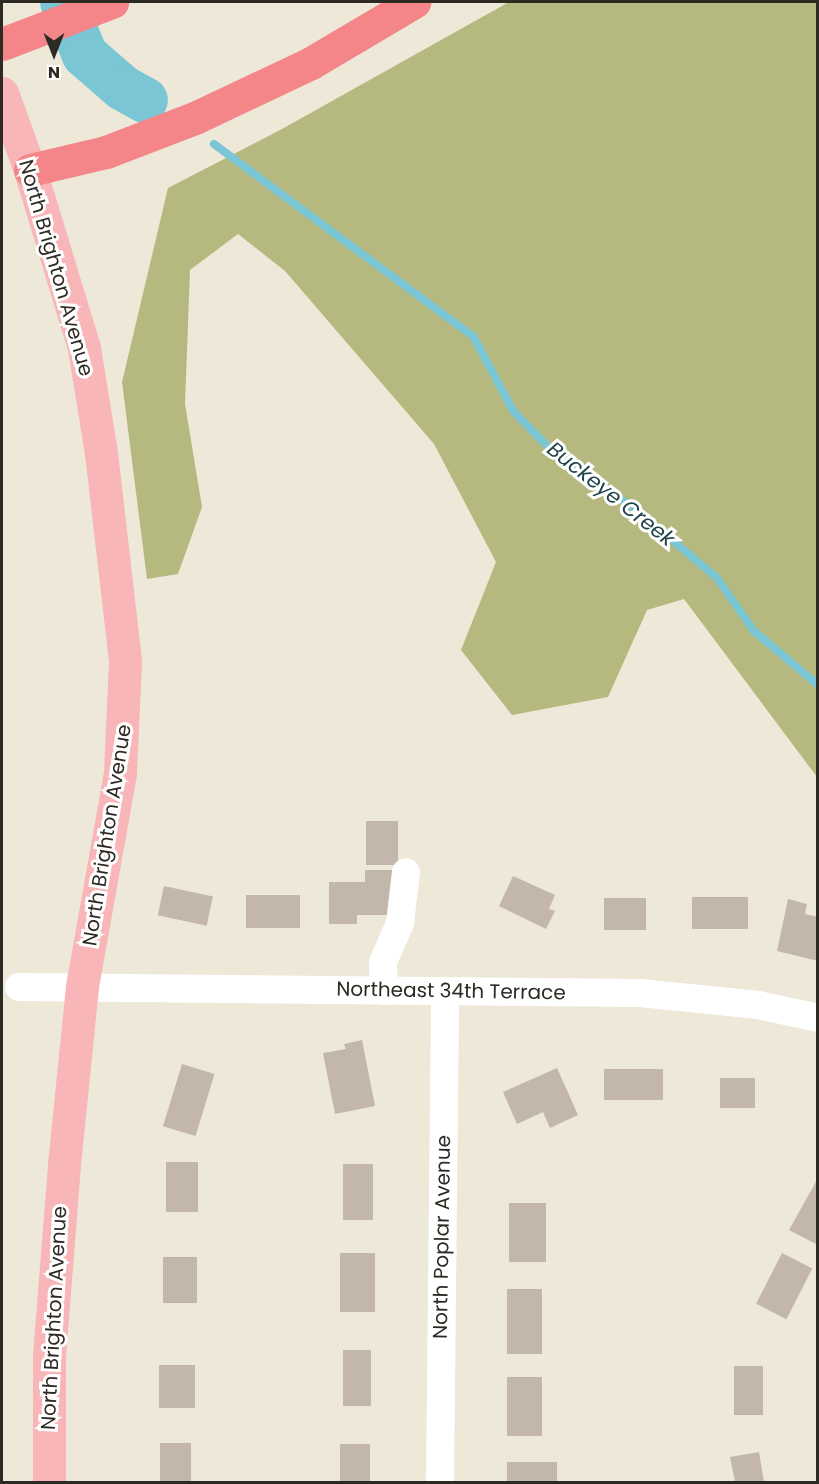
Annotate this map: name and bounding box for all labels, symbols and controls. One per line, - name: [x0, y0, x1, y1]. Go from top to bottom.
- north arrow: [24, 24, 84, 84]
- text: N: [48, 61, 60, 84]
- street label: North Brighton Avenue: [14, 157, 98, 379]
- water label: Buckeye Creek: [542, 436, 680, 552]
- street label: North Brighton Avenue: [78, 722, 136, 948]
- street label: Northeast 34th Terrace: [336, 977, 566, 1005]
- street label: North Poplar Avenue: [428, 1135, 456, 1339]
- street label: North Brighton Avenue: [36, 1206, 72, 1430]

